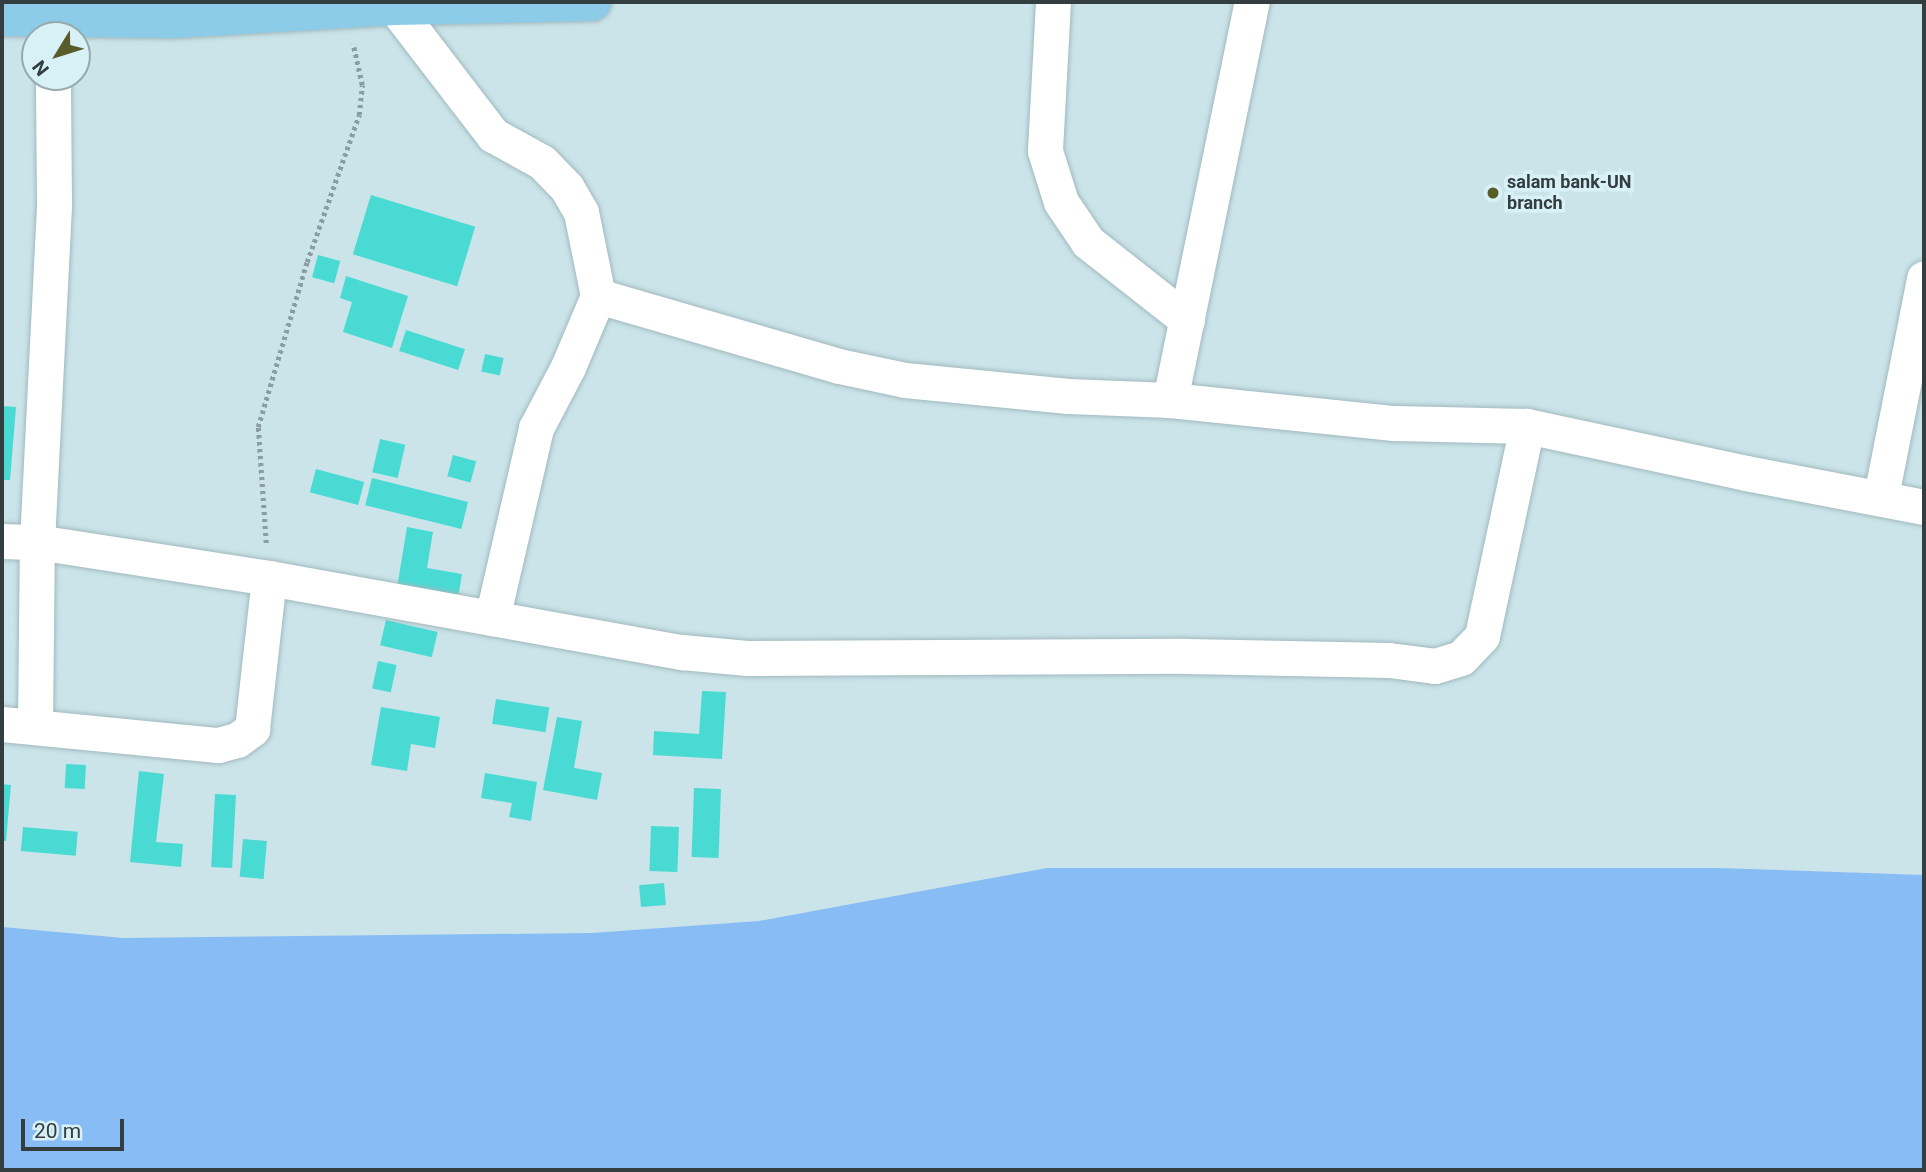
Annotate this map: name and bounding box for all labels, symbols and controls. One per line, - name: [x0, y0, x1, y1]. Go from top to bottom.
- north arrow: [21, 21, 91, 91]
- text: N: [27, 56, 54, 80]
- place label: salam bank-UN branch: [1507, 172, 1631, 214]
- marker: salam bank-UN branch: [1485, 185, 1501, 201]
- scale bar: [24, 1106, 128, 1150]
- text: 20 m: [34, 1119, 81, 1143]

